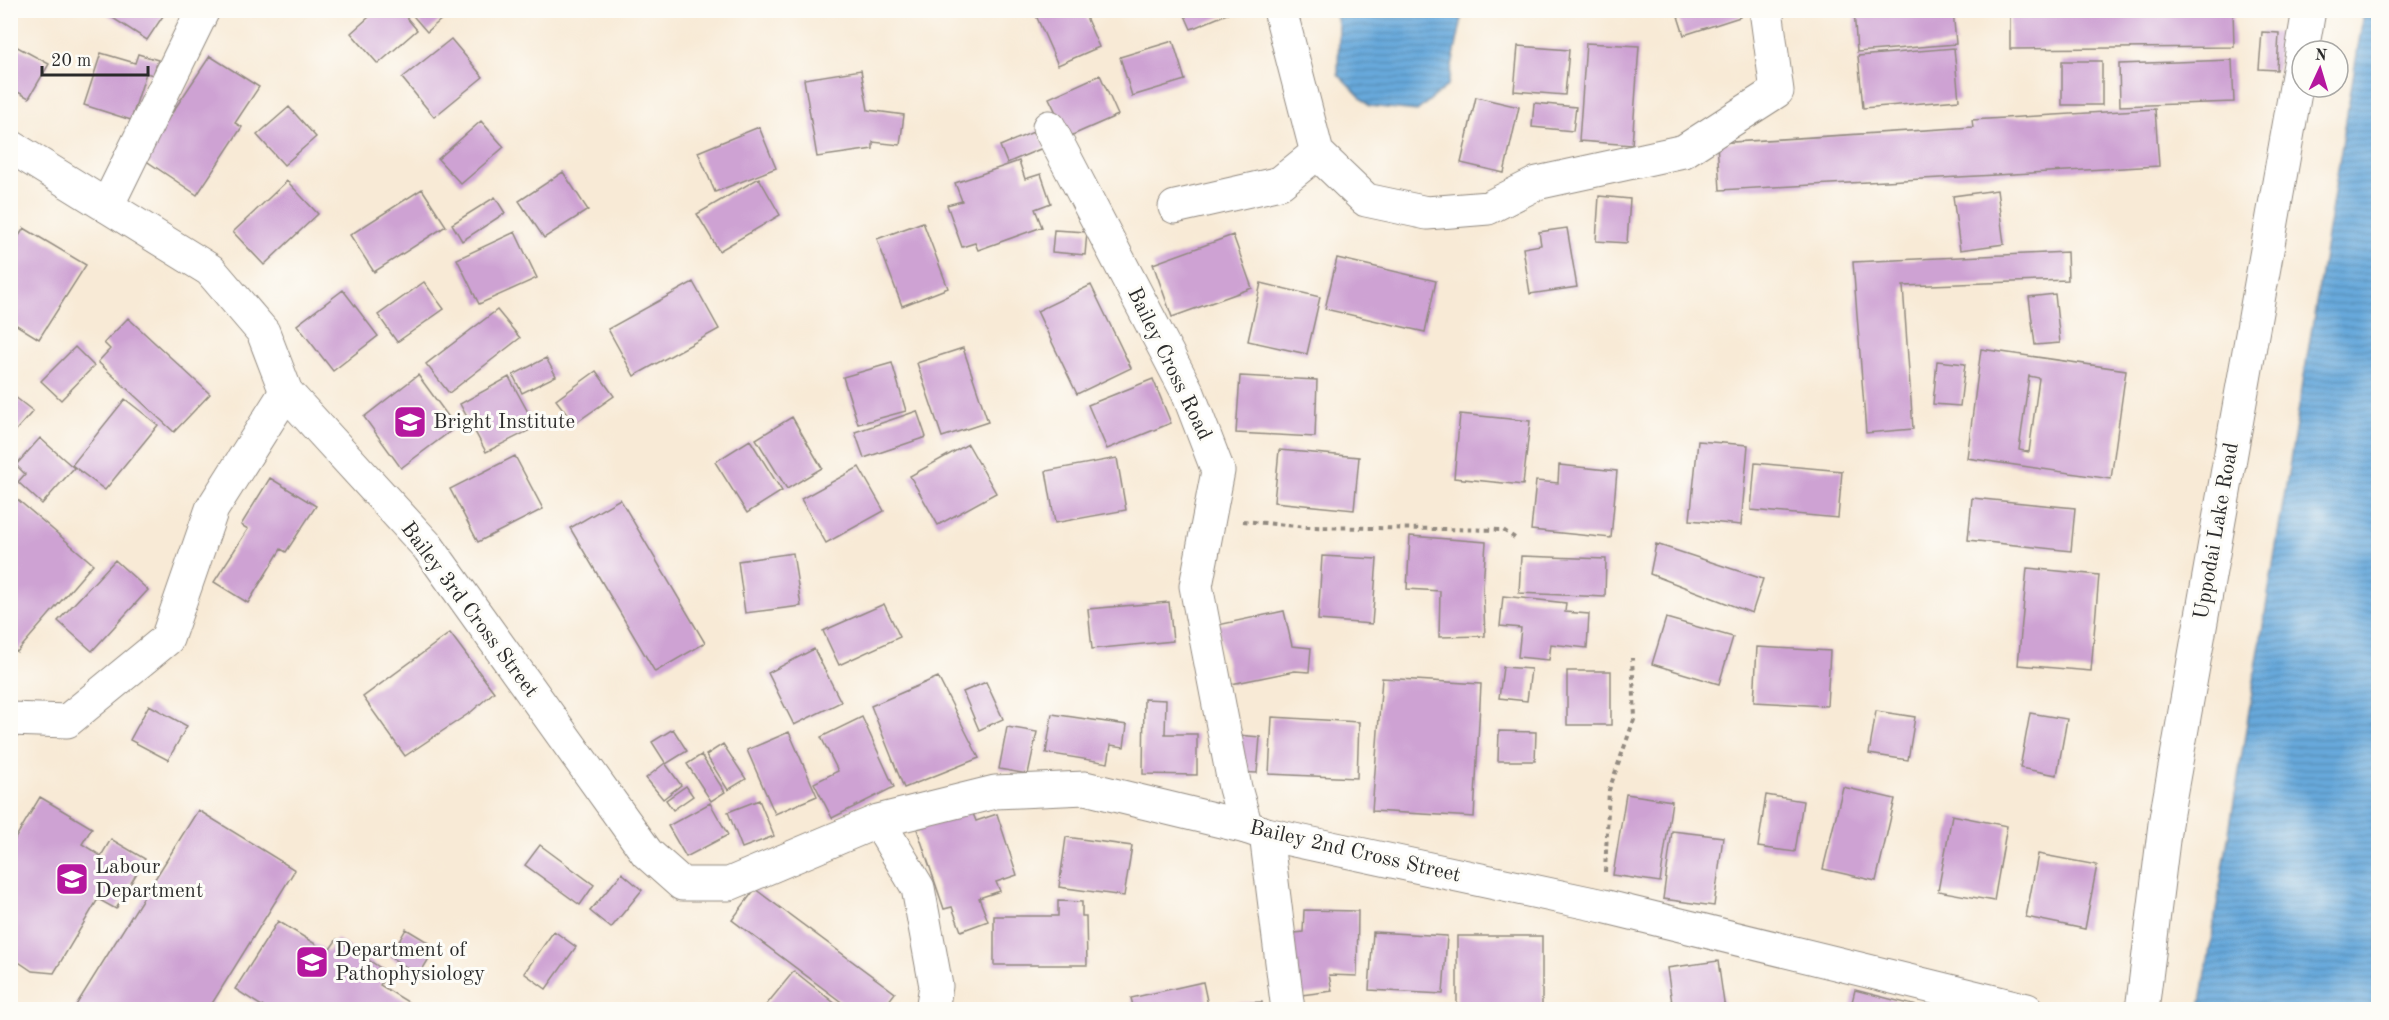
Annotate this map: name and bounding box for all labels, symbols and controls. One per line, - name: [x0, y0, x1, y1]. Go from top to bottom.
- scale bar: [42, 39, 148, 77]
- north arrow: [2290, 39, 2350, 99]
- text: N: [2314, 48, 2328, 64]
- text: 20 m: [51, 52, 91, 70]
- street label: Bailey Cross Road: [1123, 284, 1215, 444]
- school or university icon: Bright Institute: [392, 404, 428, 440]
- place label: Bright Institute: [433, 412, 575, 433]
- street label: Uppodai Lake Road: [2191, 441, 2243, 621]
- street label: Bailey 3rd Cross Street: [396, 518, 542, 702]
- street label: Bailey 2nd Cross Street: [1247, 817, 1463, 887]
- place label: Labour Department: [95, 857, 203, 902]
- school or university icon: Labour Department: [54, 861, 90, 897]
- place label: Department of Pathophysiology: [335, 940, 485, 985]
- school or university icon: Department of Pathophysiology: [294, 944, 330, 980]

